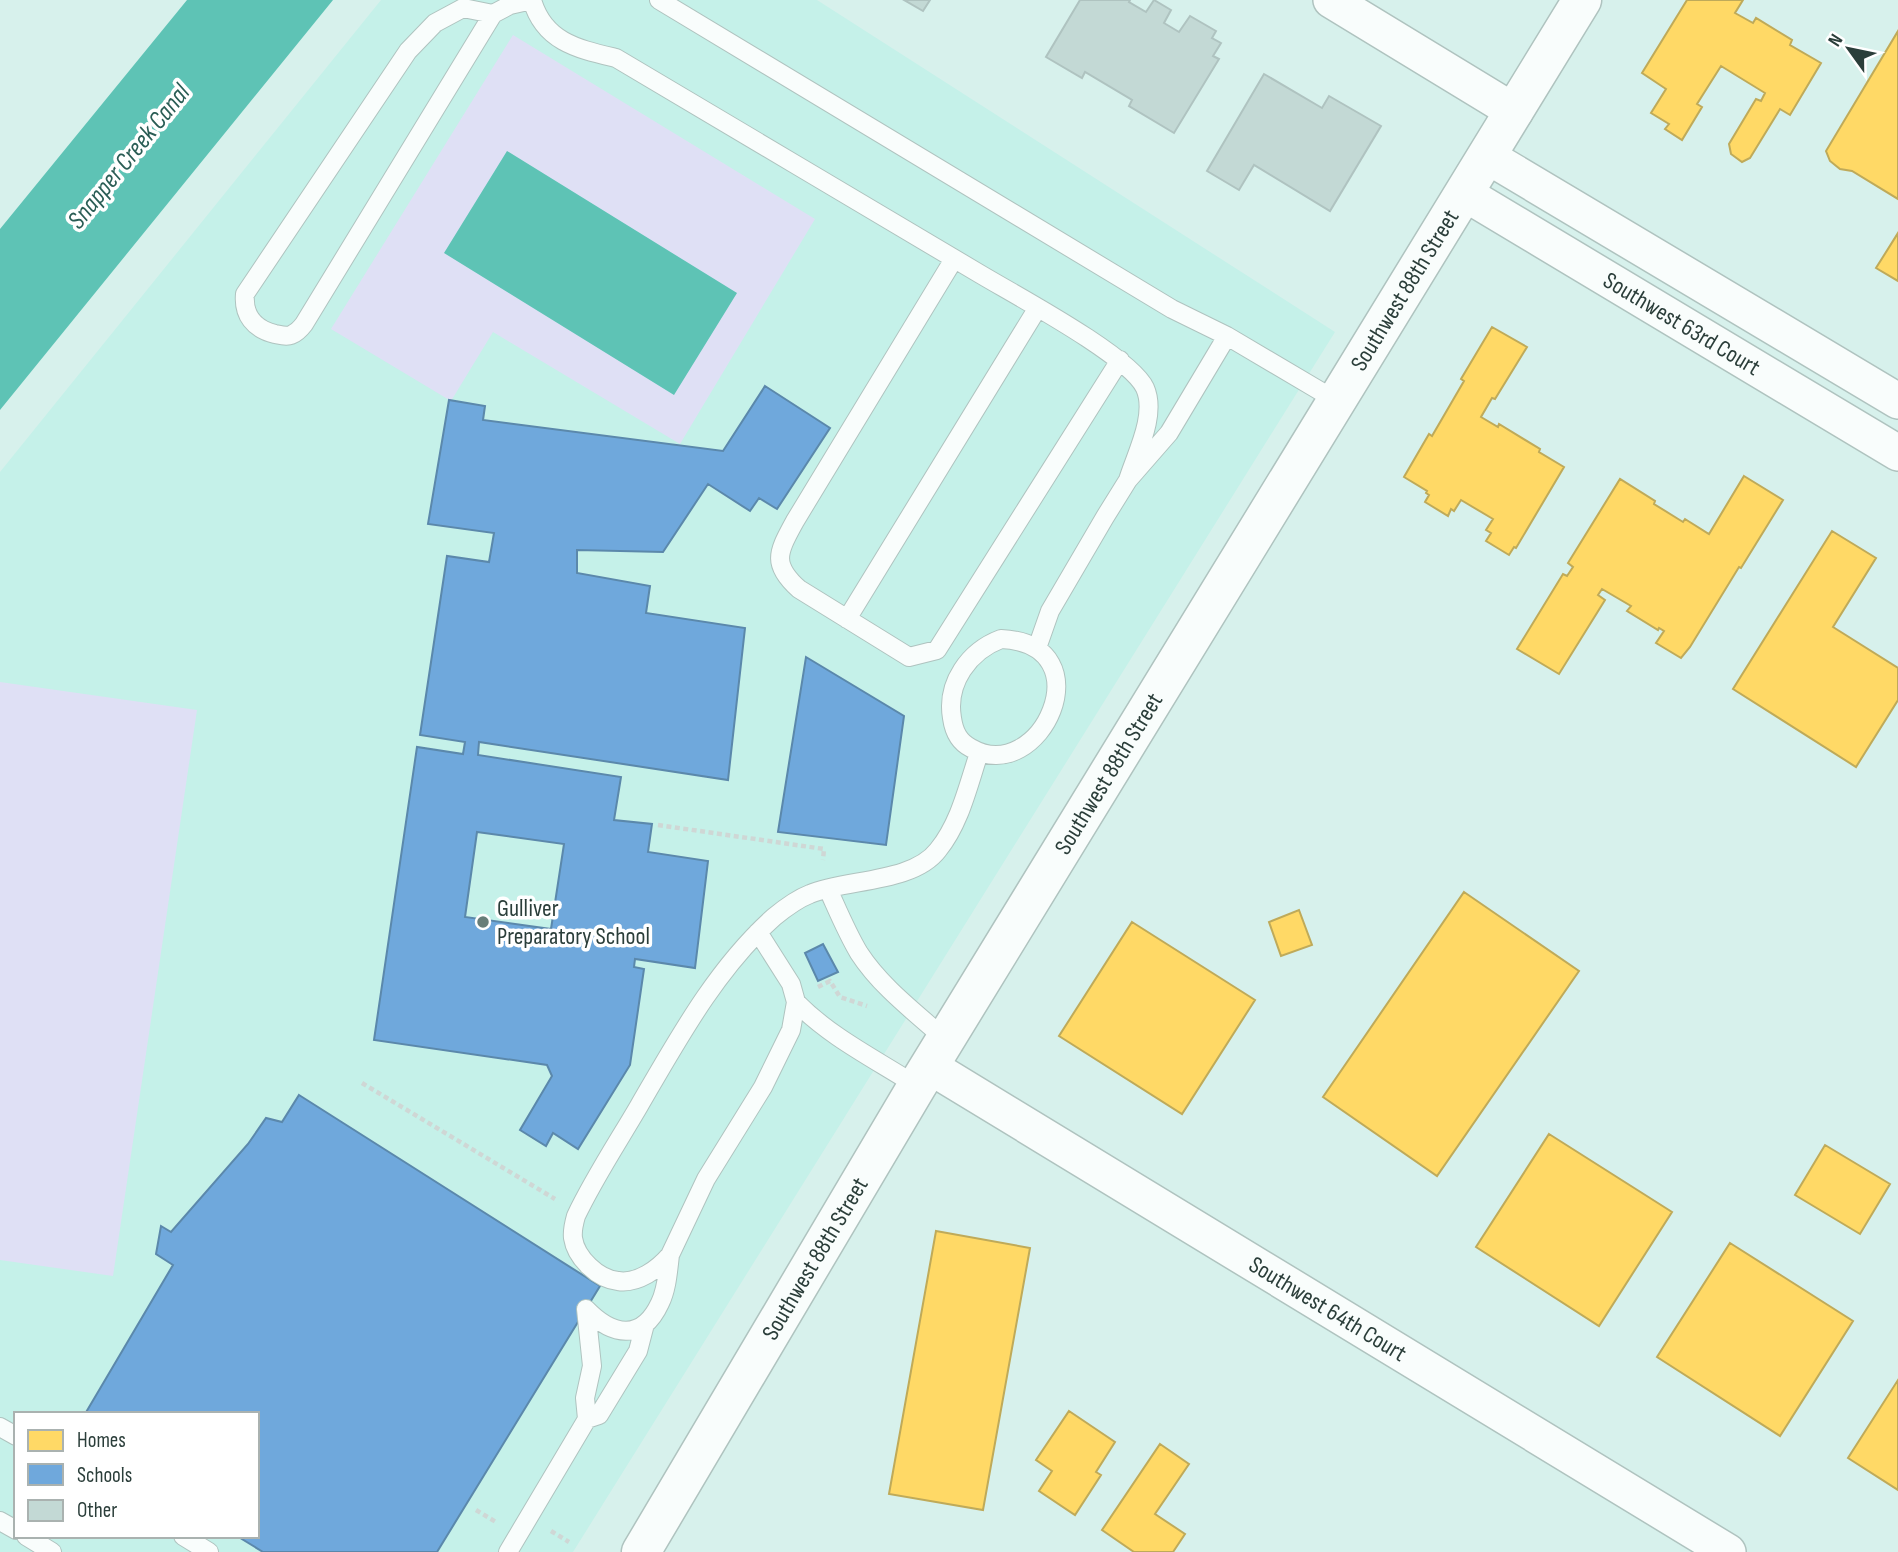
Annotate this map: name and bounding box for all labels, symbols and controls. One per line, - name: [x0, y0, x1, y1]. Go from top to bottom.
- north arrow: [1814, 14, 1884, 84]
- text: N: [1824, 30, 1848, 51]
- water label: Snapper Creek Canal: [61, 77, 198, 235]
- street label: Southwest 88th Street: [1344, 204, 1465, 376]
- street label: Southwest 63rd Court: [1598, 266, 1765, 382]
- street label: Southwest 88th Street: [1048, 688, 1169, 860]
- place label: Gulliver Preparatory School: [497, 894, 650, 951]
- marker: Gulliver Preparatory School: [475, 914, 491, 930]
- street label: Southwest 88th Street: [756, 1172, 875, 1345]
- street label: Southwest 64th Court: [1244, 1250, 1412, 1368]
- legend: [14, 1412, 259, 1538]
- text: Homes: [77, 1428, 126, 1453]
- text: Schools: [77, 1463, 132, 1488]
- text: Other: [77, 1498, 117, 1523]

